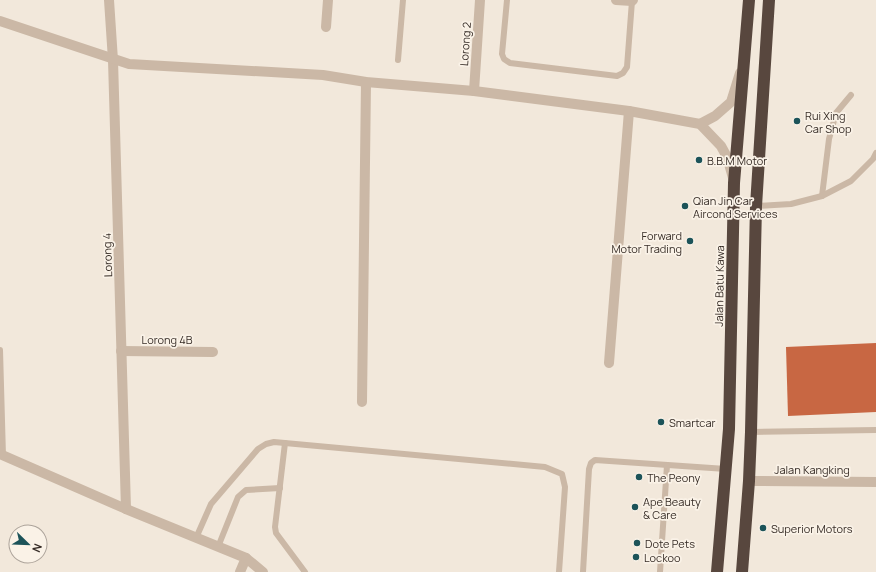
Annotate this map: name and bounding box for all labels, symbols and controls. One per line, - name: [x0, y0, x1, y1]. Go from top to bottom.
- street label: Lorong 2: [456, 22, 474, 66]
- place label: Rui Xing Car Shop: [805, 108, 852, 136]
- marker: Rui Xing Car Shop: [792, 116, 802, 126]
- place label: B.B.M Motor: [707, 153, 767, 168]
- marker: B.B.M Motor: [694, 155, 704, 165]
- place label: Qian Jin Car Aircond Services: [693, 193, 778, 221]
- marker: Qian Jin Car Aircond Services: [680, 201, 690, 211]
- place label: Forward Motor Trading: [611, 228, 682, 256]
- street label: Lorong 4: [99, 233, 115, 277]
- marker: Forward Motor Trading: [685, 236, 695, 246]
- street label: Jalan Batu Kawa: [711, 245, 727, 327]
- street label: Lorong 4B: [142, 332, 193, 347]
- place label: Smartcar: [669, 415, 716, 430]
- marker: Smartcar: [656, 417, 666, 427]
- street label: Jalan Kangking: [774, 462, 850, 477]
- place label: The Peony: [647, 470, 701, 485]
- marker: The Peony: [634, 472, 644, 482]
- place label: Ape Beauty & Care: [643, 494, 701, 522]
- marker: Ape Beauty & Care: [630, 502, 640, 512]
- place label: Superior Motors: [771, 521, 853, 536]
- marker: Superior Motors: [758, 523, 768, 533]
- north arrow: [8, 524, 48, 564]
- place label: Dote Pets: [645, 536, 695, 551]
- marker: Dote Pets: [632, 538, 642, 548]
- text: N: [29, 542, 46, 555]
- place label: Lockoo: [644, 550, 681, 565]
- marker: Lockoo: [631, 552, 641, 562]

